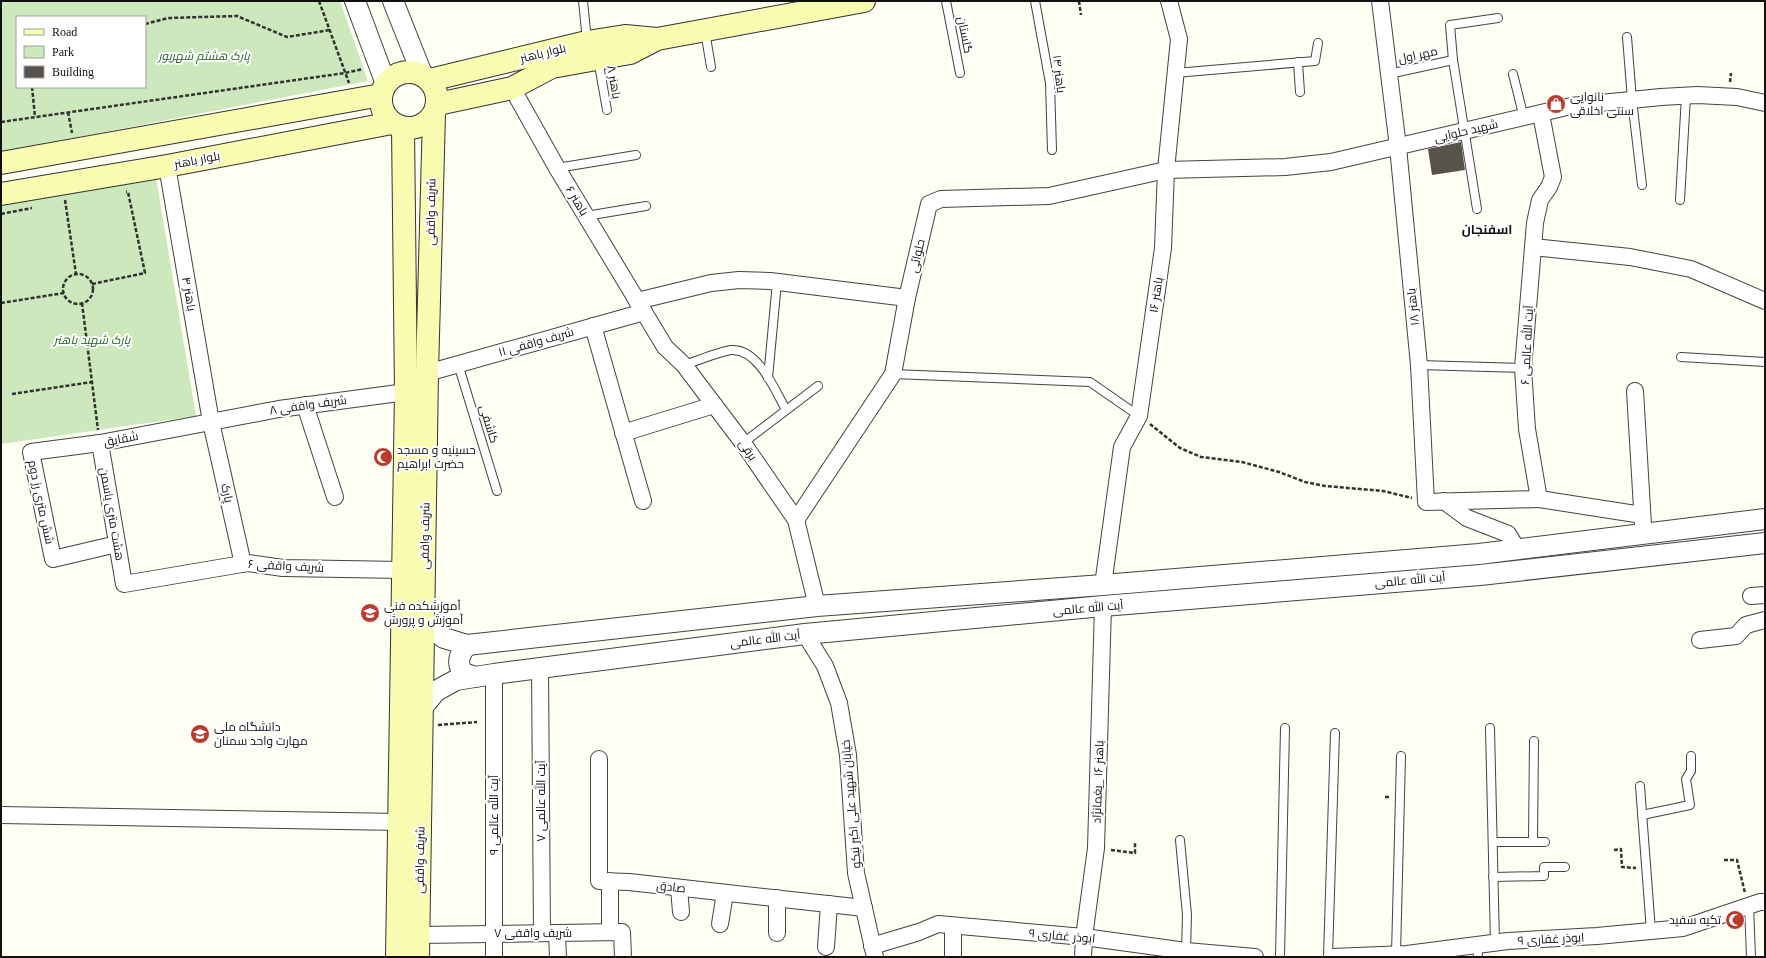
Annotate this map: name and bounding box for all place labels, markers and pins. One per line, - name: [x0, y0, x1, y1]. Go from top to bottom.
- place label: نانوایی سنتی اخلاقی: [1570, 90, 1634, 118]
- shop icon: نانوایی سنتی اخلاقی: [1545, 93, 1567, 115]
- place label: حسینیه و مسجد حضرت ابراهیم: [397, 443, 476, 472]
- mosque icon: حسینیه و مسجد حضرت ابراهیم: [372, 446, 394, 468]
- place label: آموزشکده فنی آموزش و پرورش: [384, 599, 464, 629]
- school or university icon: آموزشکده فنی آموزش و پرورش: [359, 602, 381, 624]
- place label: دانشگاه ملی مهارت واحد سمنان: [214, 720, 308, 748]
- school or university icon: دانشگاه ملی مهارت واحد سمنان: [189, 723, 211, 745]
- mosque icon: تکیه سفید: [1724, 909, 1746, 931]
- place label: تکیه سفید: [1669, 913, 1722, 927]

